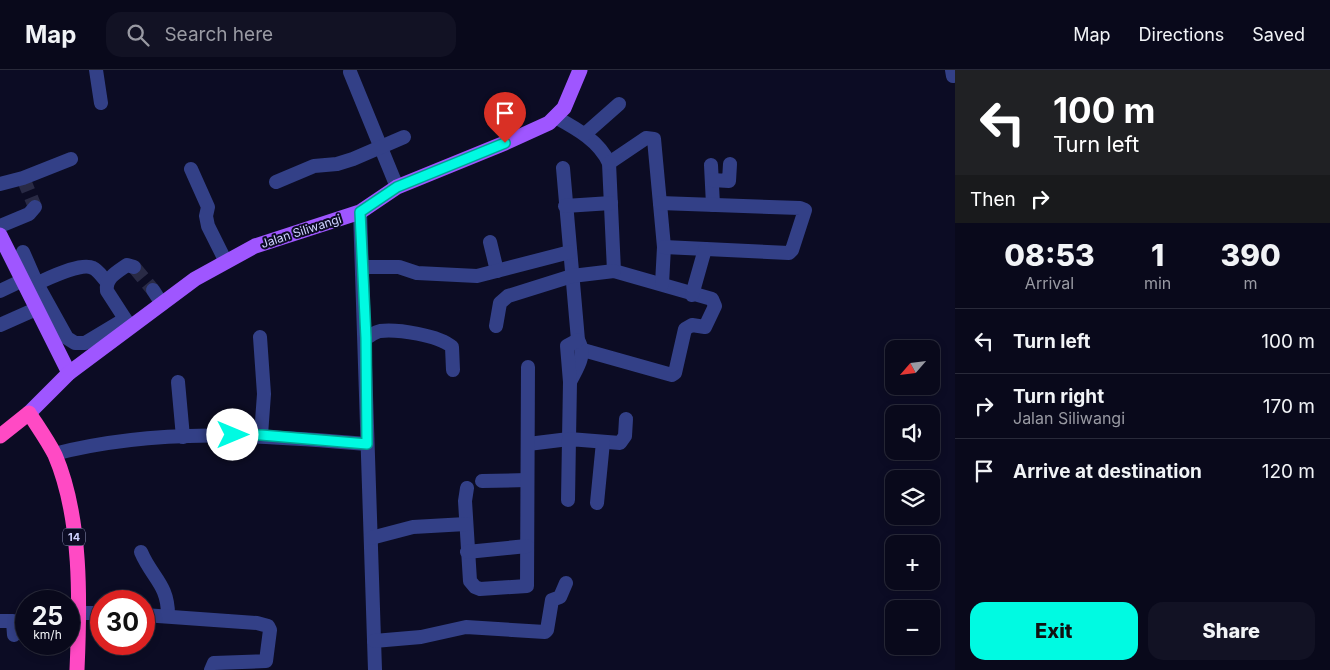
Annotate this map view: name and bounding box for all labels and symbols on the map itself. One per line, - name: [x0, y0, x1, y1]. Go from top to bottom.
- pin: [484, 92, 526, 143]
- street label: Jalan Siliwangi: [259, 211, 343, 251]
- north arrow: [885, 340, 940, 395]
- position arrow: [206, 408, 258, 460]
- road number: 14: [63, 528, 85, 546]
- speed limit sign: 30: [90, 590, 155, 655]

